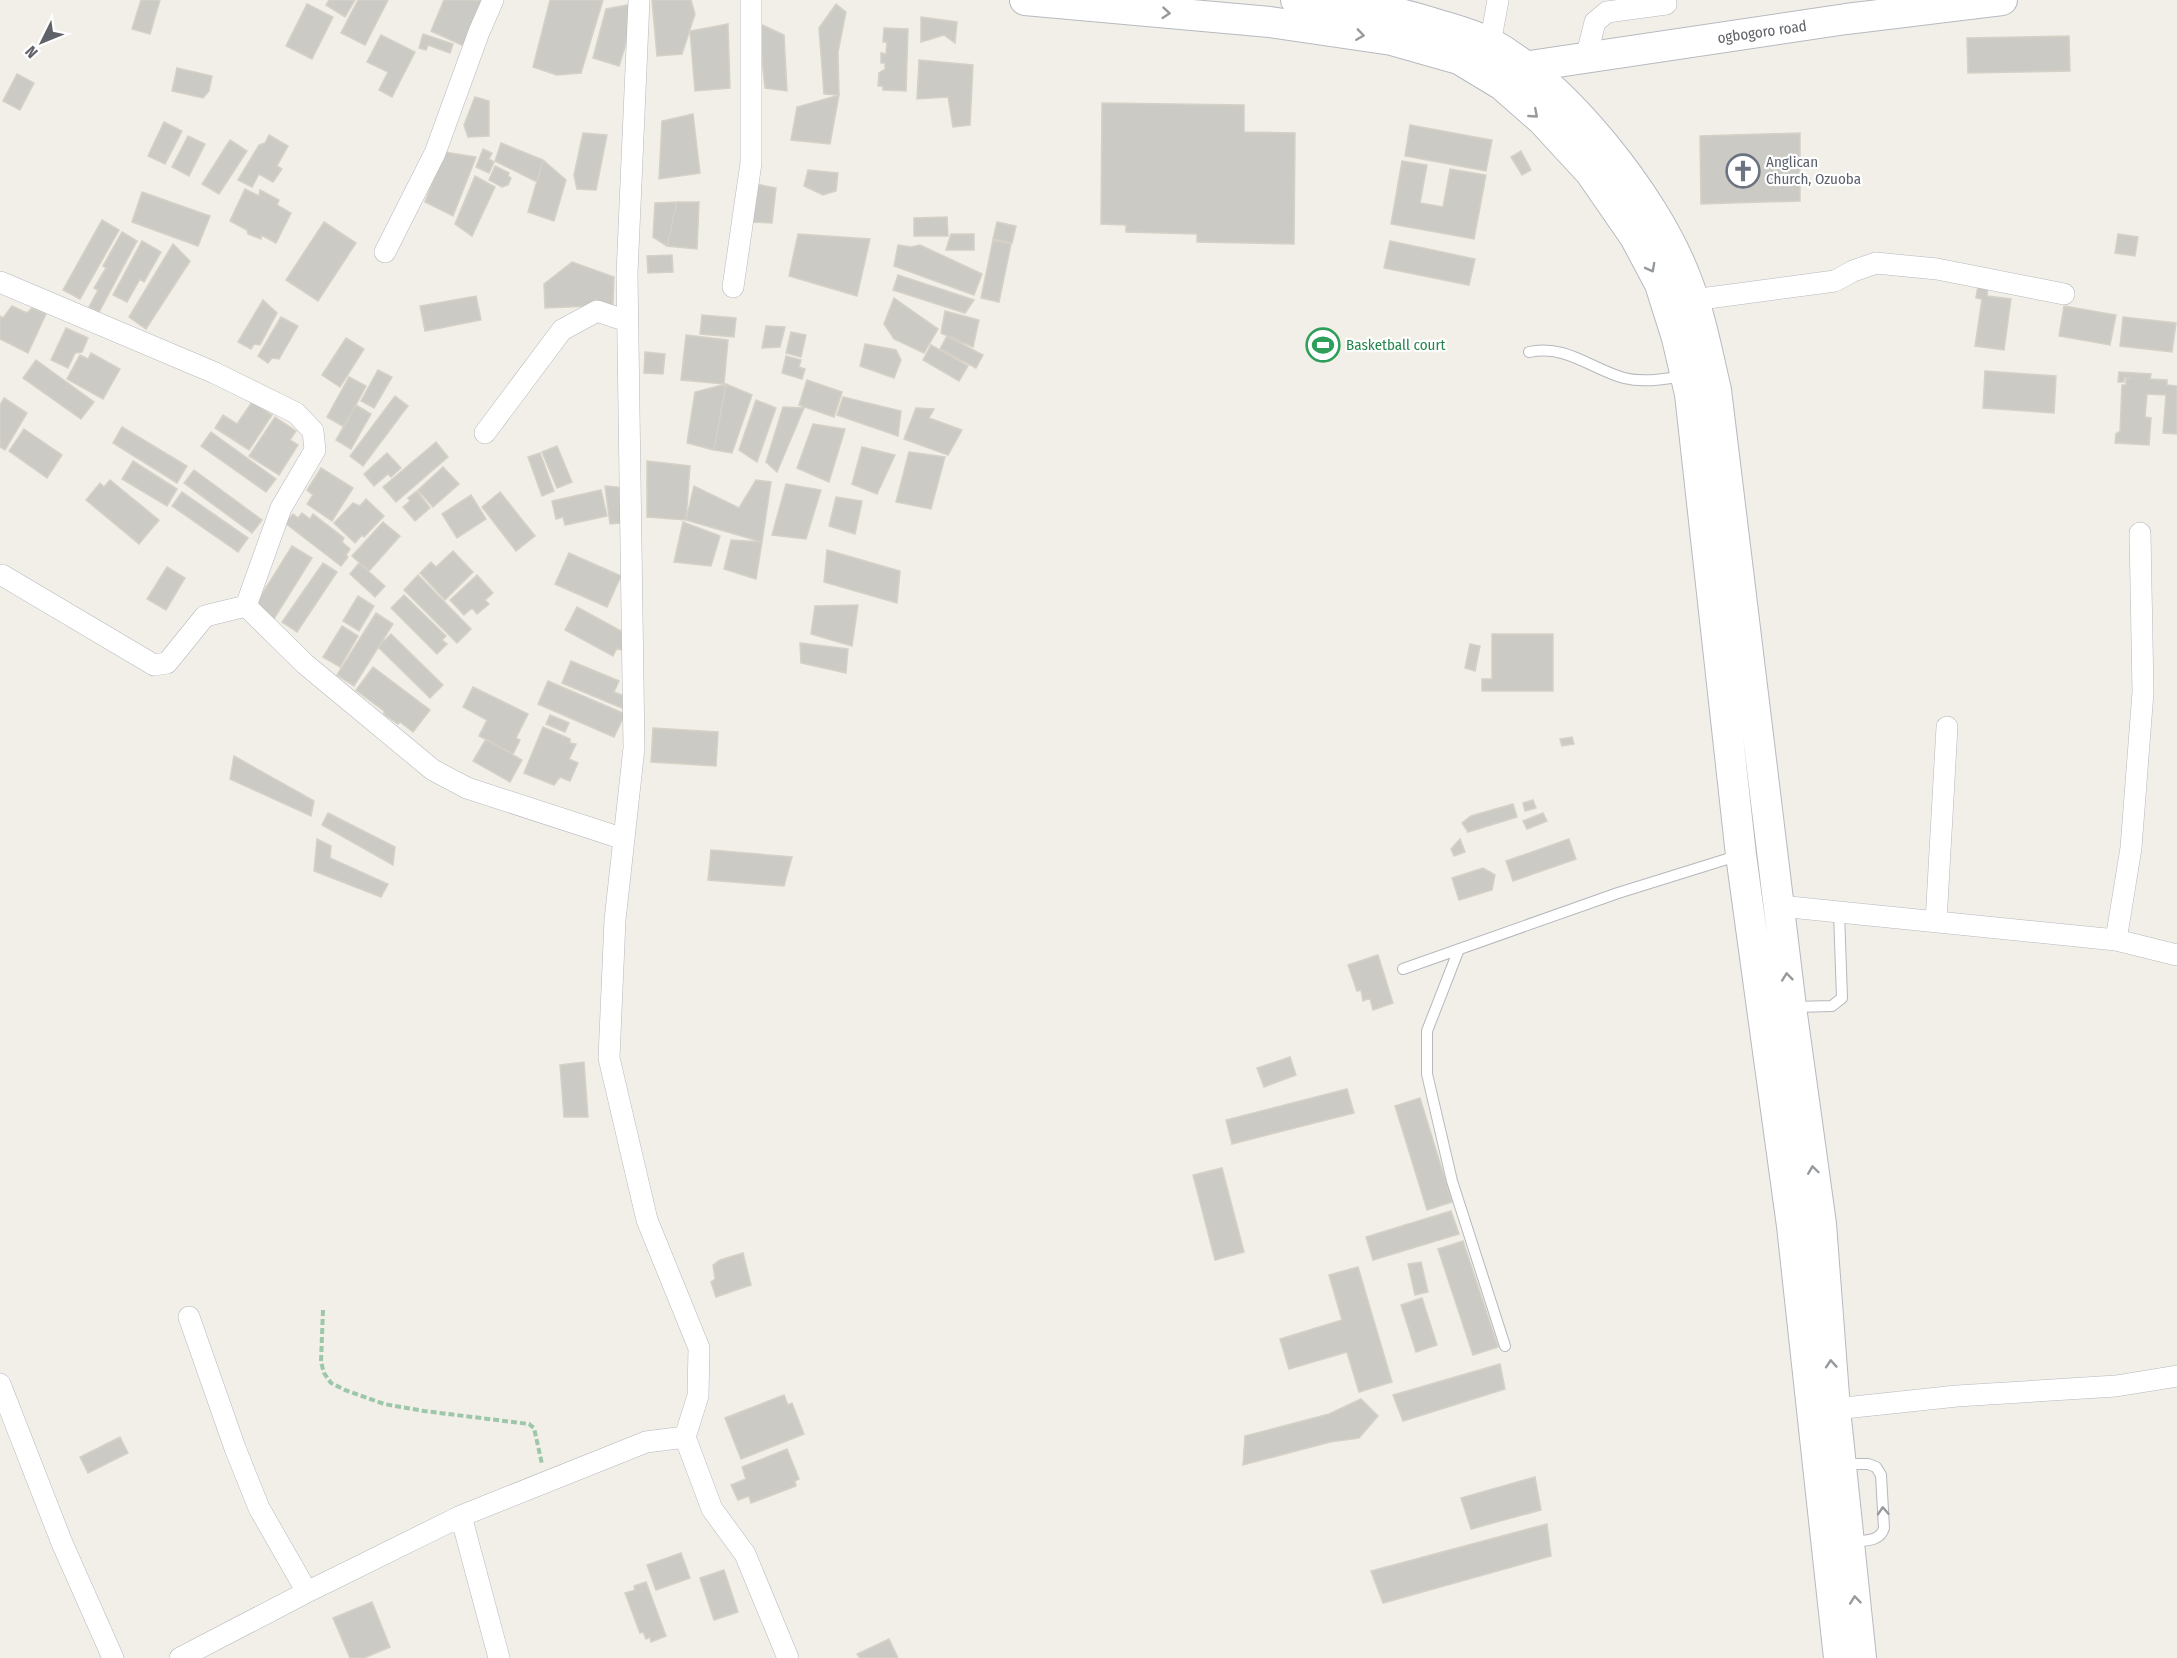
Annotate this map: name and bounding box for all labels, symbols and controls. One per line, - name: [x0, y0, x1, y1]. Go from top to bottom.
- one-way arrow: [1162, 6, 1171, 19]
- north arrow: [12, 12, 72, 72]
- street label: ogbogoro road: [1716, 17, 1808, 47]
- one-way arrow: [1355, 29, 1365, 41]
- text: N: [21, 42, 42, 62]
- one-way arrow: [1527, 106, 1538, 117]
- church icon: Anglican Church, Ozuoba: [1725, 153, 1761, 189]
- place label: Anglican Church, Ozuoba: [1766, 153, 1861, 188]
- one-way arrow: [1644, 262, 1655, 272]
- sports icon: Basketball court: [1305, 327, 1341, 363]
- place label: Basketball court: [1346, 336, 1446, 354]
- one-way arrow: [1782, 972, 1794, 981]
- one-way arrow: [1808, 1165, 1820, 1175]
- one-way arrow: [1825, 1359, 1838, 1368]
- one-way arrow: [1876, 1507, 1889, 1516]
- one-way arrow: [1849, 1595, 1862, 1604]

